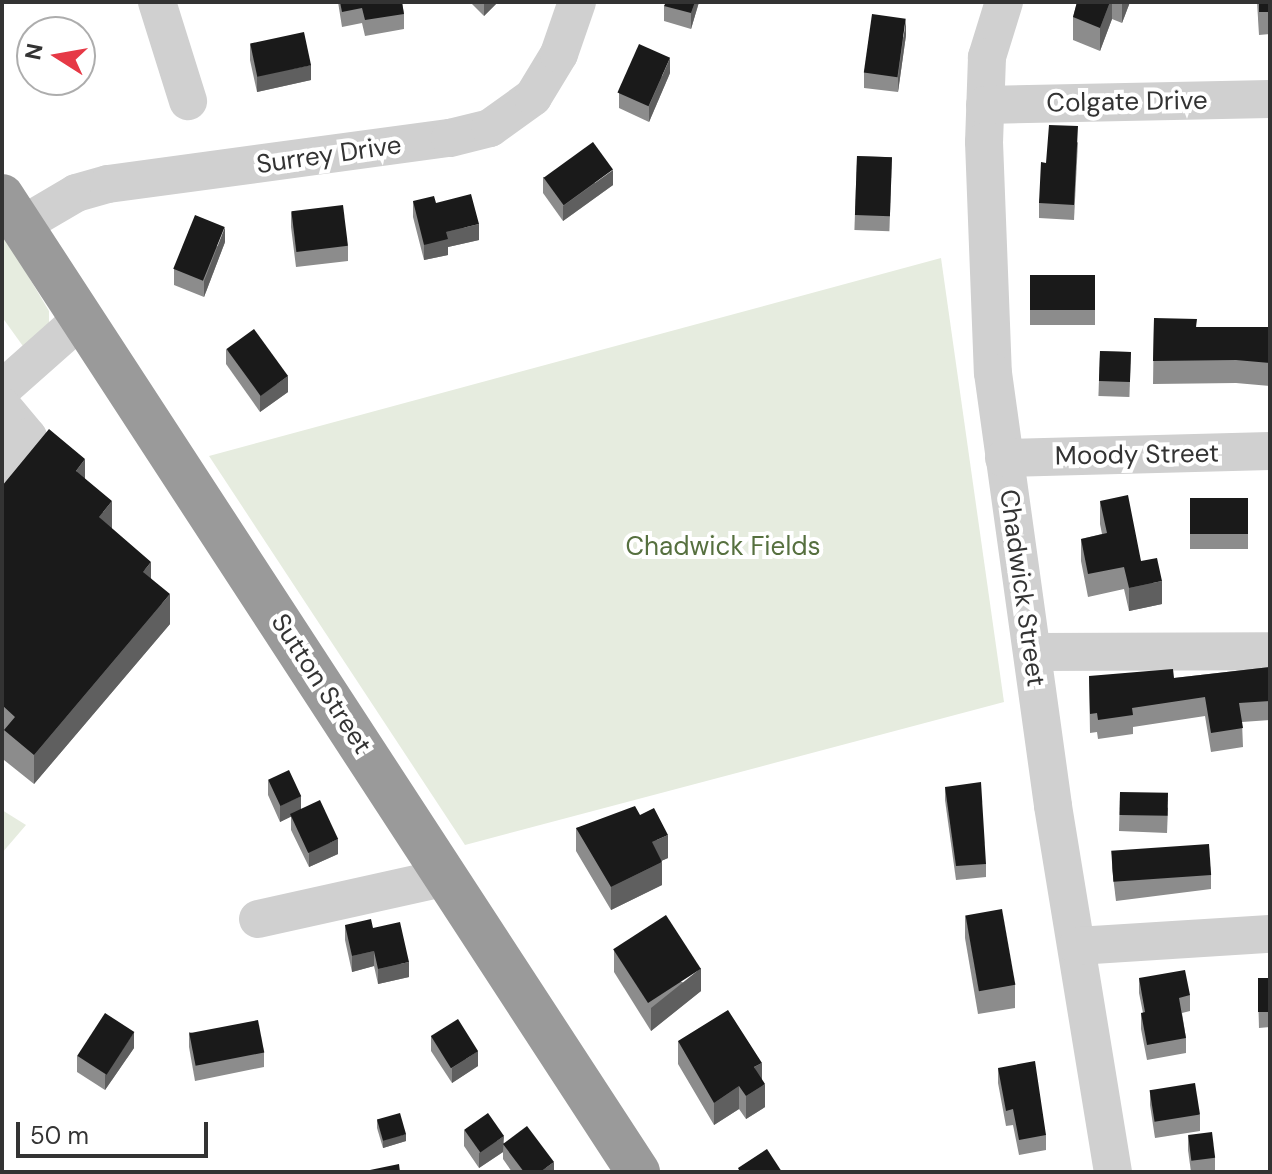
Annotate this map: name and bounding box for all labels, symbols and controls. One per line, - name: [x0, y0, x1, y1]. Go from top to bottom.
- north arrow: [16, 16, 96, 96]
- text: N: [18, 41, 50, 62]
- street label: Colgate Drive: [1046, 85, 1208, 119]
- street label: Surrey Drive: [255, 129, 403, 181]
- street label: Moody Street: [1055, 438, 1219, 472]
- street label: Chadwick Street: [993, 487, 1051, 689]
- park label: Chadwick Fields: [625, 531, 821, 563]
- street label: Sutton Street: [264, 608, 378, 760]
- scale bar: [20, 1106, 212, 1156]
- text: 50 m: [30, 1120, 89, 1151]

